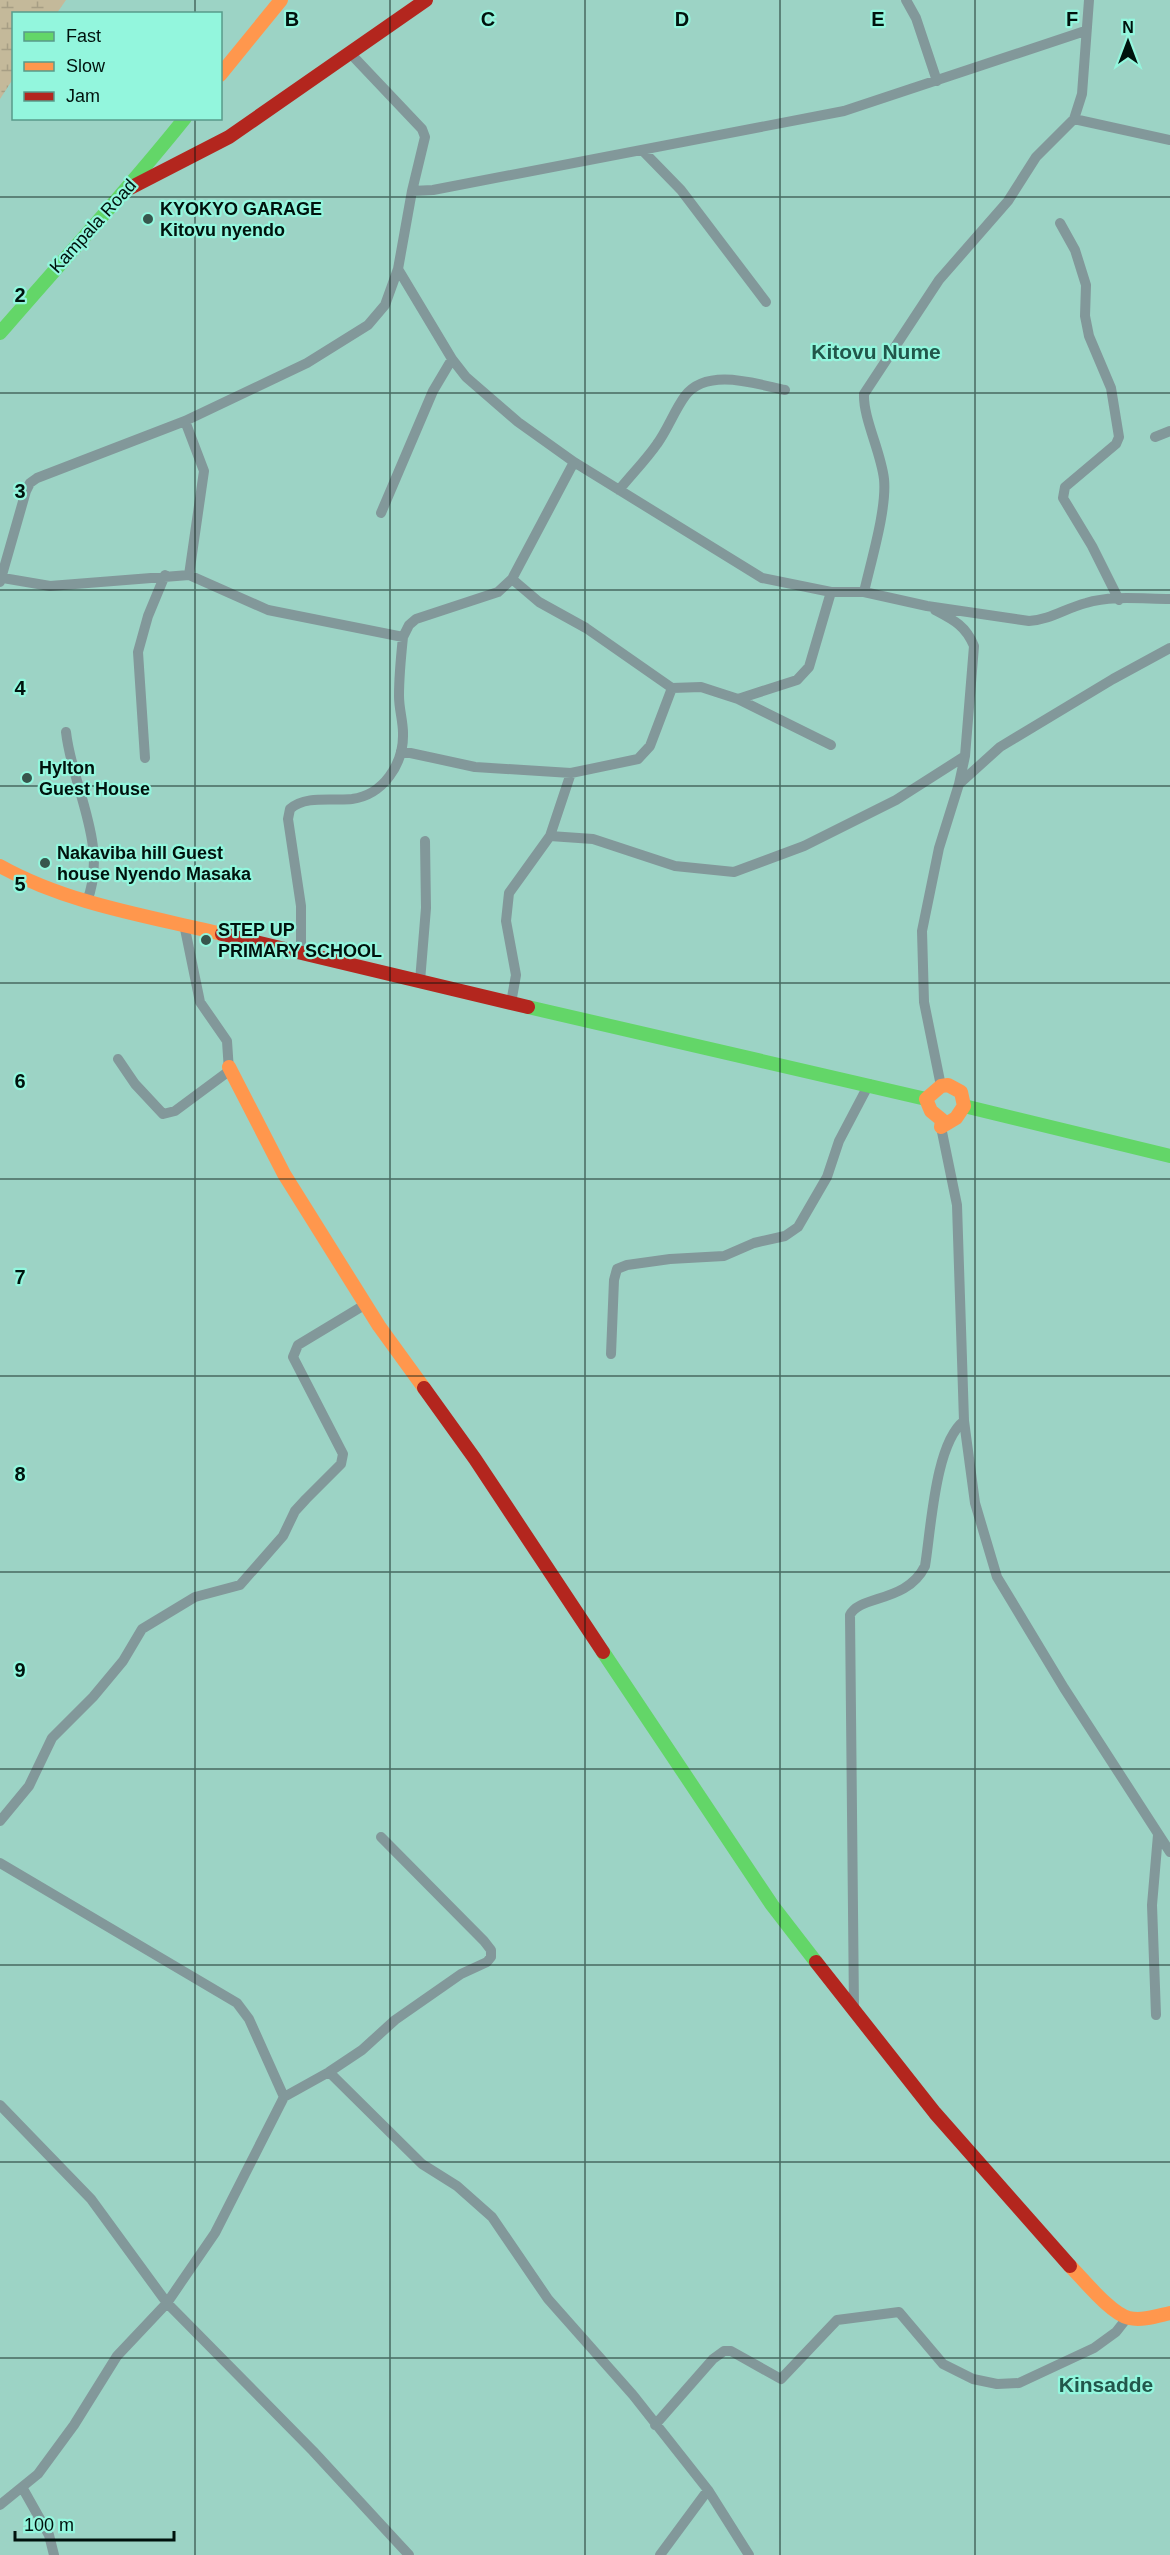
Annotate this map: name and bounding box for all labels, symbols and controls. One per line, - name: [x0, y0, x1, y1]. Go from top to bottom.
- text: B: [285, 8, 299, 30]
- text: C: [481, 8, 495, 30]
- text: D: [675, 8, 689, 30]
- text: E: [871, 8, 885, 30]
- text: F: [1066, 8, 1078, 30]
- legend: [12, 12, 222, 120]
- north arrow: [1098, 12, 1158, 72]
- text: N: [1122, 19, 1134, 36]
- text: Fast: [66, 26, 101, 46]
- text: Slow: [66, 56, 106, 76]
- text: Jam: [66, 86, 100, 106]
- street label: Kampala Road: [46, 175, 140, 277]
- place label: KYOKYO GARAGE Kitovu nyendo: [160, 199, 322, 240]
- marker: KYOKYO GARAGE Kitovu nyendo: [141, 212, 155, 226]
- text: 2: [14, 284, 26, 306]
- district label: Kitovu Nume: [811, 340, 941, 363]
- text: 3: [14, 480, 26, 502]
- text: 4: [14, 677, 26, 699]
- place label: Hylton Guest House: [39, 758, 150, 799]
- marker: Hylton Guest House: [20, 771, 34, 785]
- place label: Nakaviba hill Guest house Nyendo Masaka: [57, 843, 252, 884]
- marker: Nakaviba hill Guest house Nyendo Masaka: [38, 856, 52, 870]
- text: 5: [14, 873, 26, 895]
- place label: STEP UP PRIMARY SCHOOL: [218, 920, 382, 961]
- marker: STEP UP PRIMARY SCHOOL: [199, 933, 213, 947]
- text: 6: [14, 1070, 26, 1092]
- text: 7: [14, 1266, 26, 1288]
- text: 8: [14, 1463, 26, 1485]
- text: 9: [14, 1659, 26, 1681]
- district label: Kinsadde: [1059, 2373, 1153, 2396]
- scale bar: [15, 2504, 174, 2542]
- text: 100 m: [24, 2515, 74, 2535]

